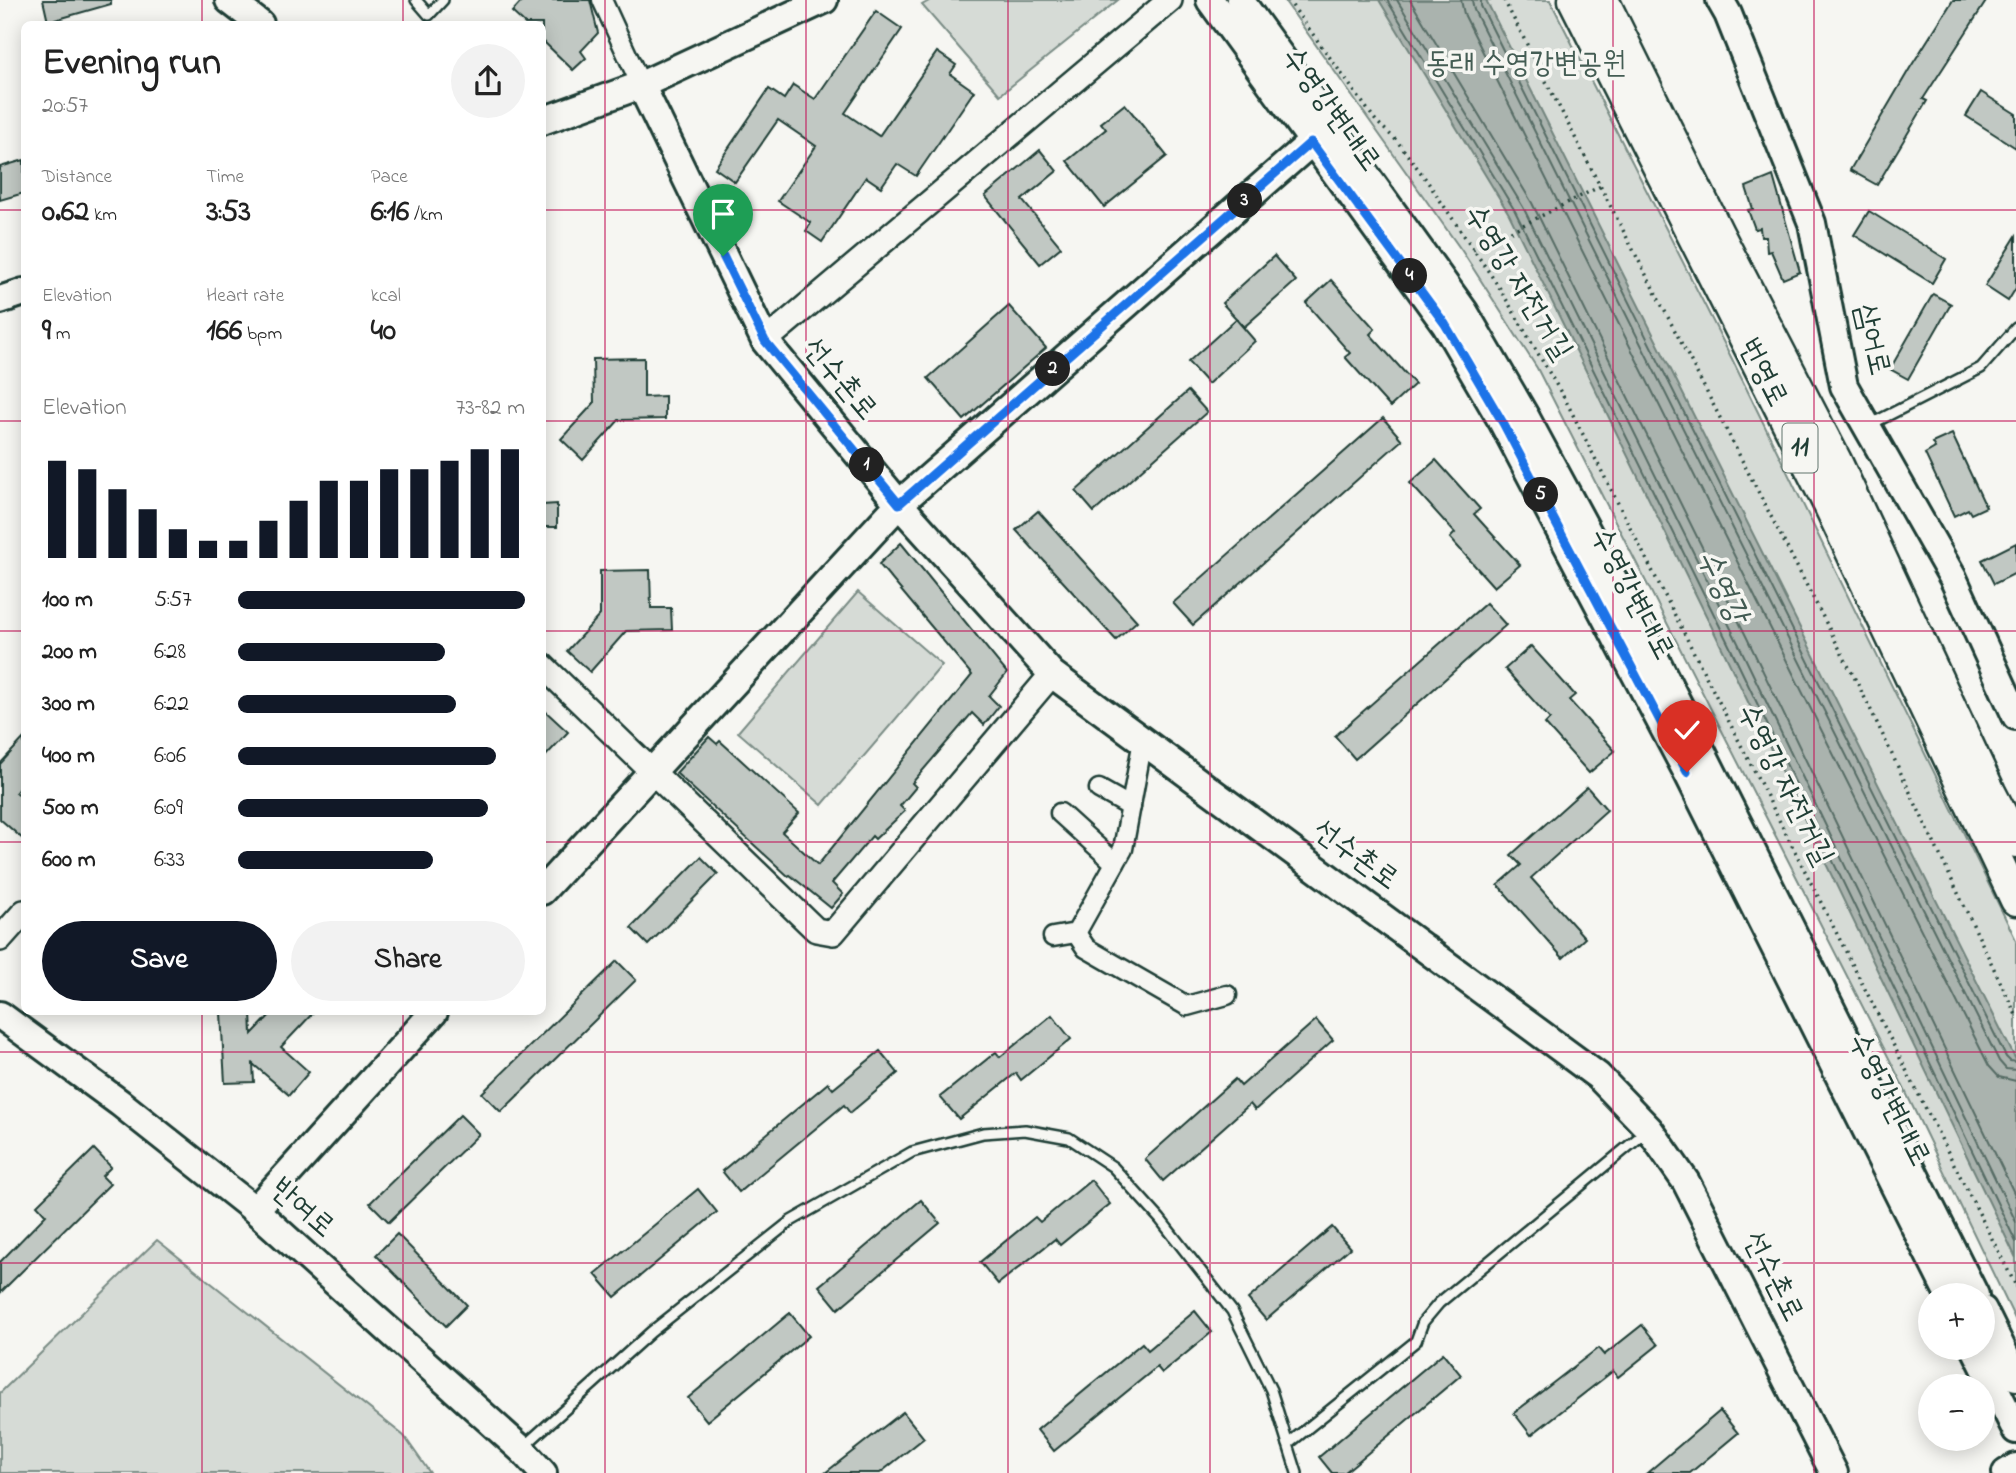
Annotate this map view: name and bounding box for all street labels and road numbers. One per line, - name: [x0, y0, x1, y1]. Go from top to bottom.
- street label: 수영강변대로: [1270, 38, 1390, 182]
- street label: 수영강 자전거길: [1452, 197, 1582, 369]
- street label: 삼어로: [1841, 300, 1901, 380]
- street label: 선수촌로: [791, 329, 887, 431]
- street label: 번영로: [1726, 331, 1798, 415]
- road number: 11: [1783, 424, 1818, 472]
- street label: 수영강변대로: [1578, 520, 1684, 668]
- street label: 수영강 자전거길: [1724, 696, 1844, 874]
- street label: 선수촌로: [1303, 810, 1407, 902]
- street label: 수영강변대로: [1836, 1025, 1940, 1175]
- street label: 반여로: [260, 1169, 344, 1249]
- street label: 선수촌로: [1730, 1224, 1814, 1330]

